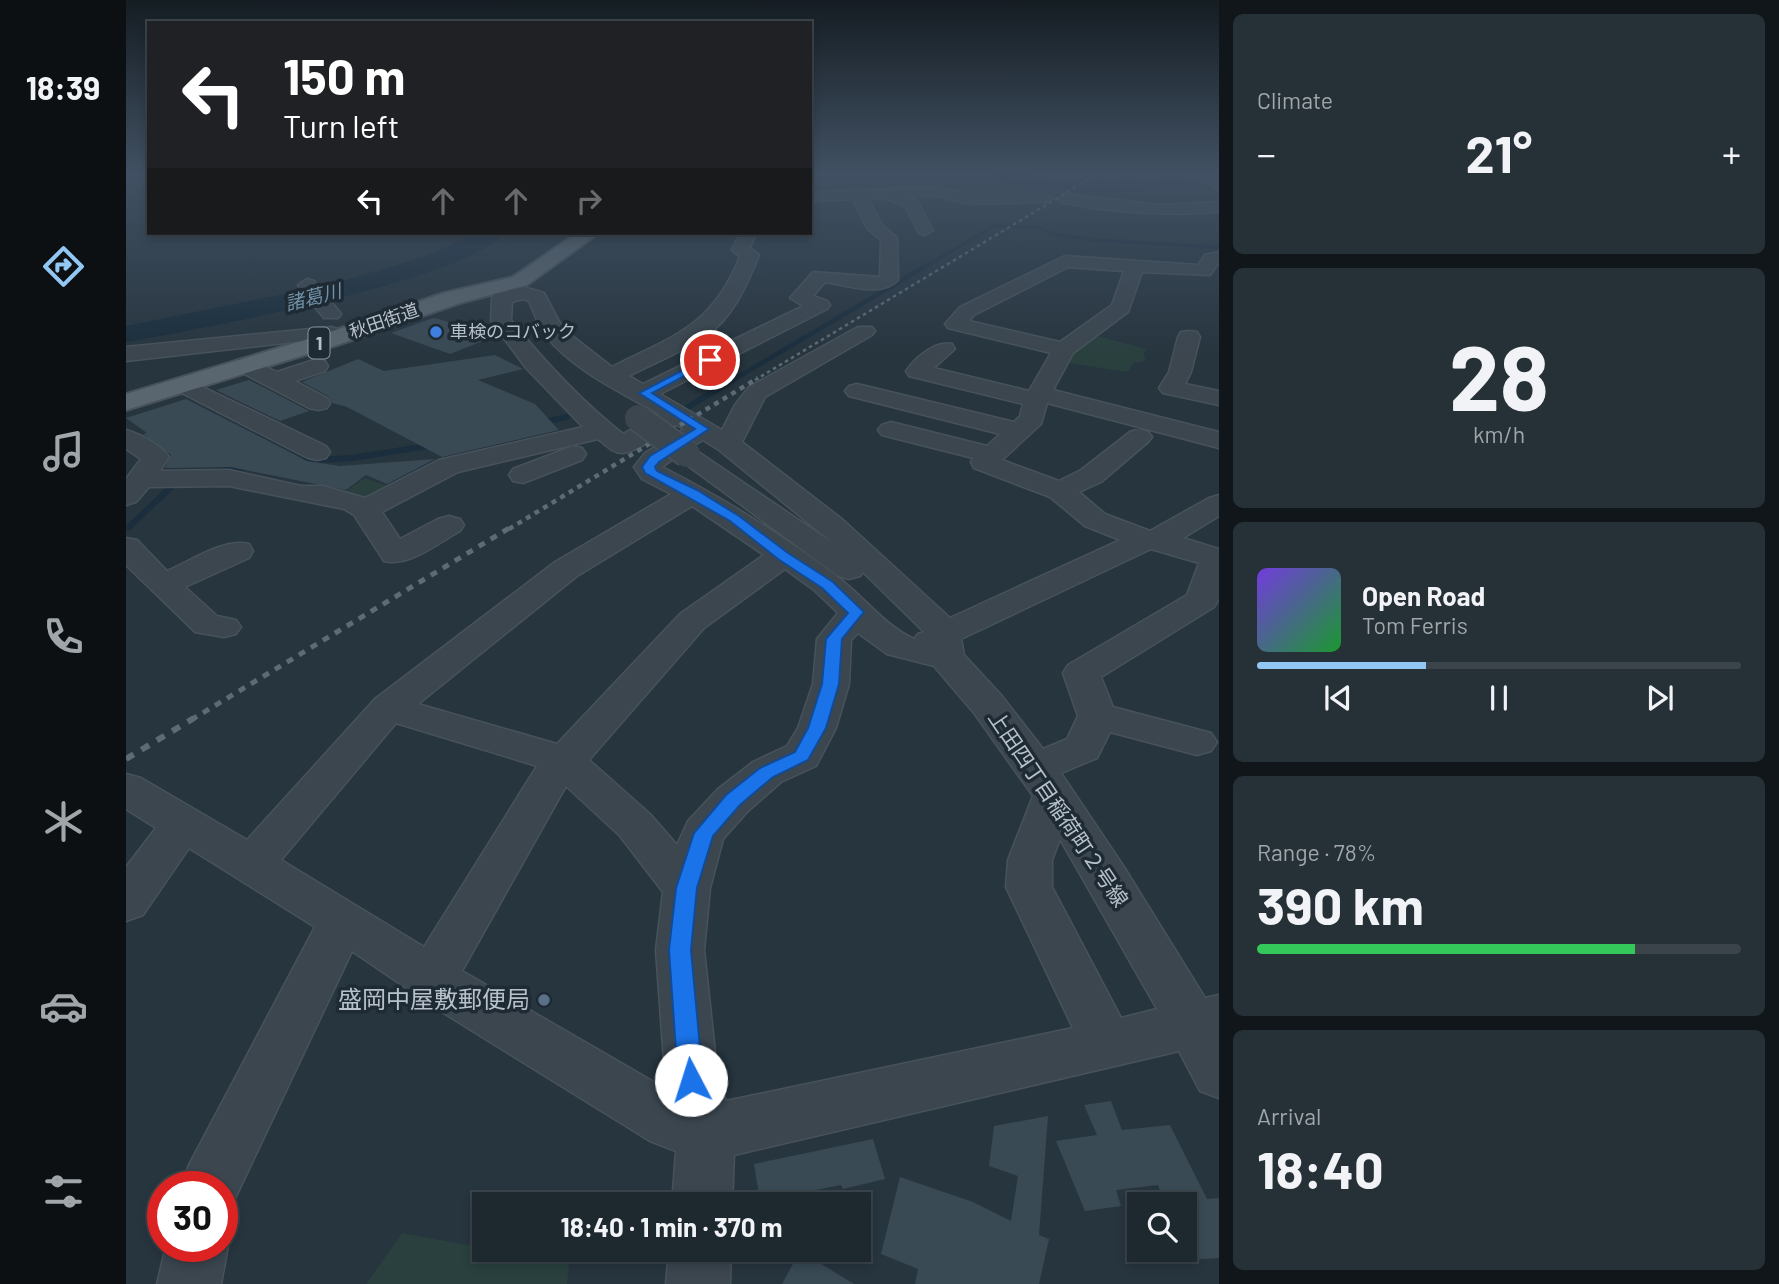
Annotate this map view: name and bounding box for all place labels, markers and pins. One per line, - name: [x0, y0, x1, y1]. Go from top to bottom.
- place label: 車検のコバック: [450, 320, 576, 342]
- marker: 車検のコバック: [428, 324, 444, 340]
- pin: [680, 330, 740, 390]
- place label: 盛岡中屋敷郵便局: [338, 984, 530, 1013]
- marker: 盛岡中屋敷郵便局: [536, 992, 552, 1008]

